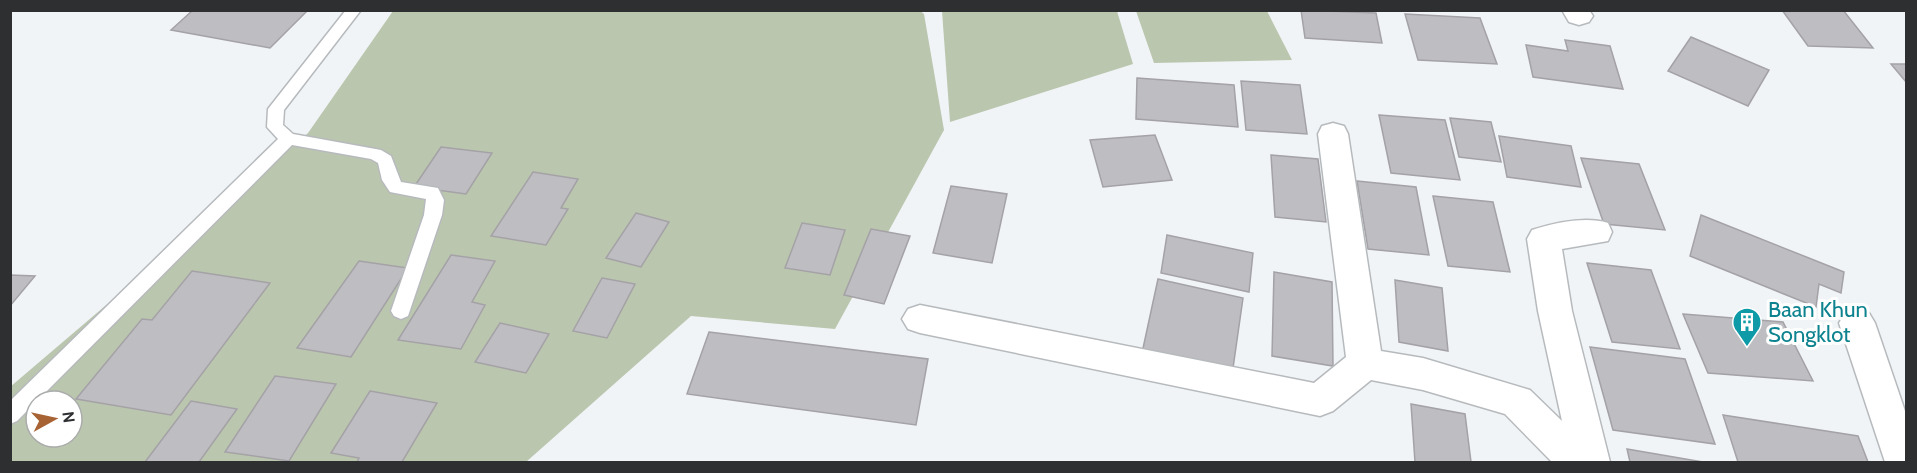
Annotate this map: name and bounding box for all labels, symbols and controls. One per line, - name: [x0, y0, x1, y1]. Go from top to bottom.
- place label: Baan Khun Songklot: [1768, 296, 1868, 348]
- building icon: Baan Khun Songklot: [1731, 306, 1763, 348]
- north arrow: [24, 389, 84, 449]
- text: N: [58, 410, 79, 424]

